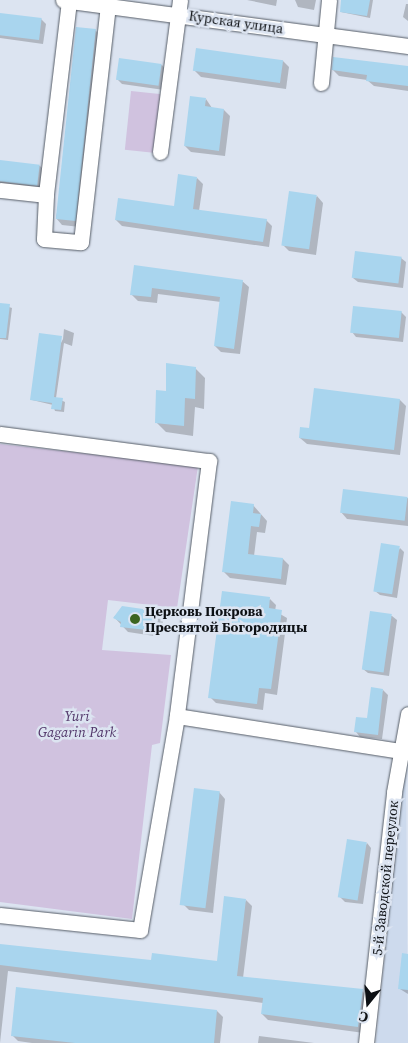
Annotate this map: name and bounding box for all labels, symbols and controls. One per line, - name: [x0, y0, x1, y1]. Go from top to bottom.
- street label: Курская улица: [188, 7, 284, 37]
- place label: Церковь Покрова Пресвятой Богородицы: [145, 603, 307, 636]
- marker: Церковь Покрова Пресвятой Богородицы: [129, 613, 141, 625]
- park label: Yuri Gagarin Park: [38, 708, 116, 740]
- street label: 5-й Заводской переулок: [368, 800, 402, 956]
- north arrow: [343, 978, 393, 1028]
- text: С: [357, 1007, 371, 1028]

